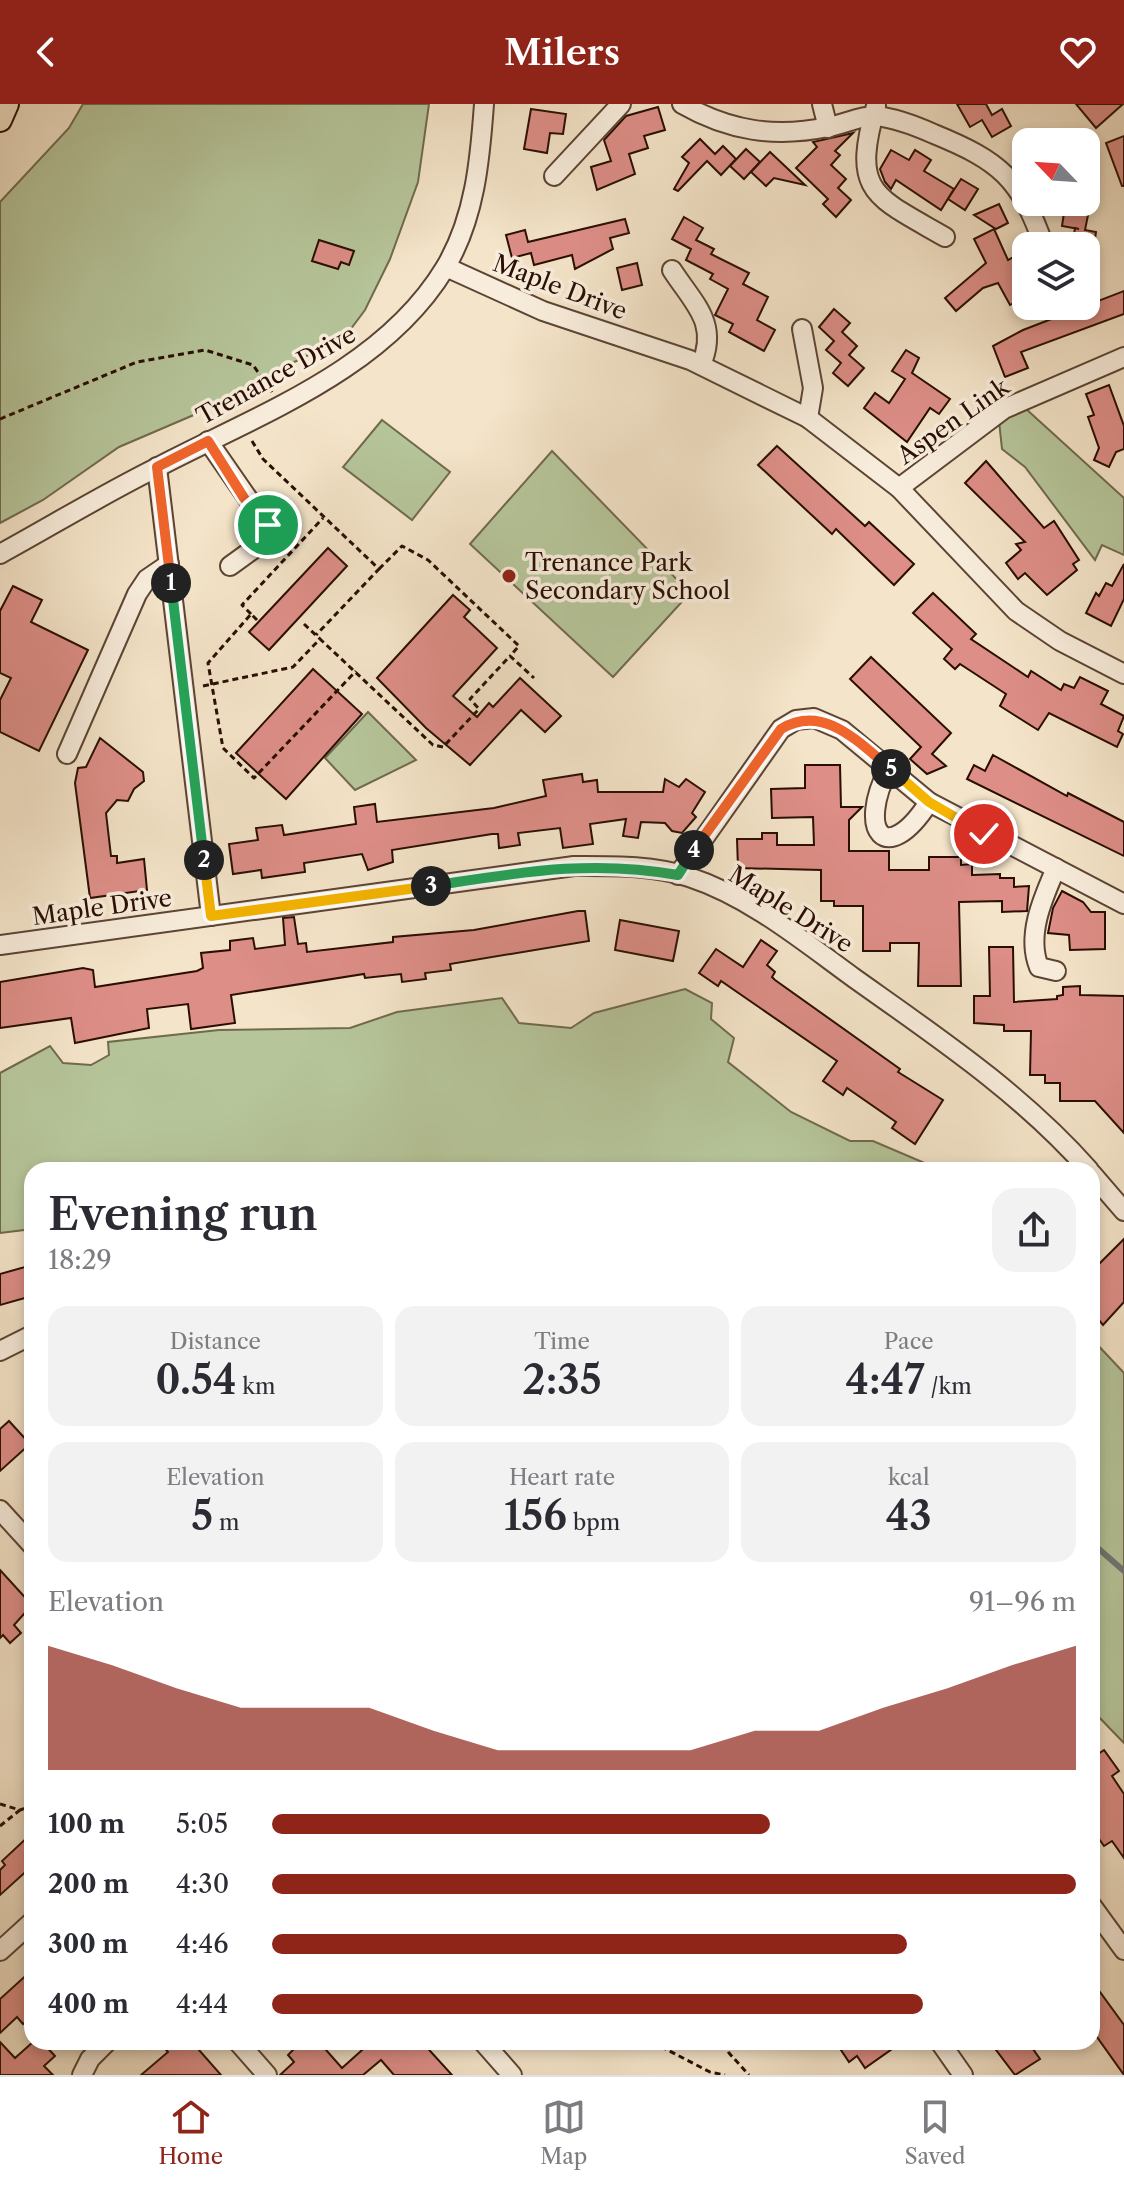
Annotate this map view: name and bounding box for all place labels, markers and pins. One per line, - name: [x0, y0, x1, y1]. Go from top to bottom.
- pin: [234, 491, 302, 559]
- place label: Trenance Park Secondary School: [525, 548, 730, 605]
- pin: 1: [151, 563, 191, 603]
- marker: Trenance Park Secondary School: [500, 567, 518, 585]
- pin: 5: [871, 749, 911, 789]
- pin: [950, 800, 1018, 868]
- pin: 4: [674, 830, 714, 870]
- pin: 2: [184, 840, 224, 880]
- pin: 3: [411, 866, 451, 906]

